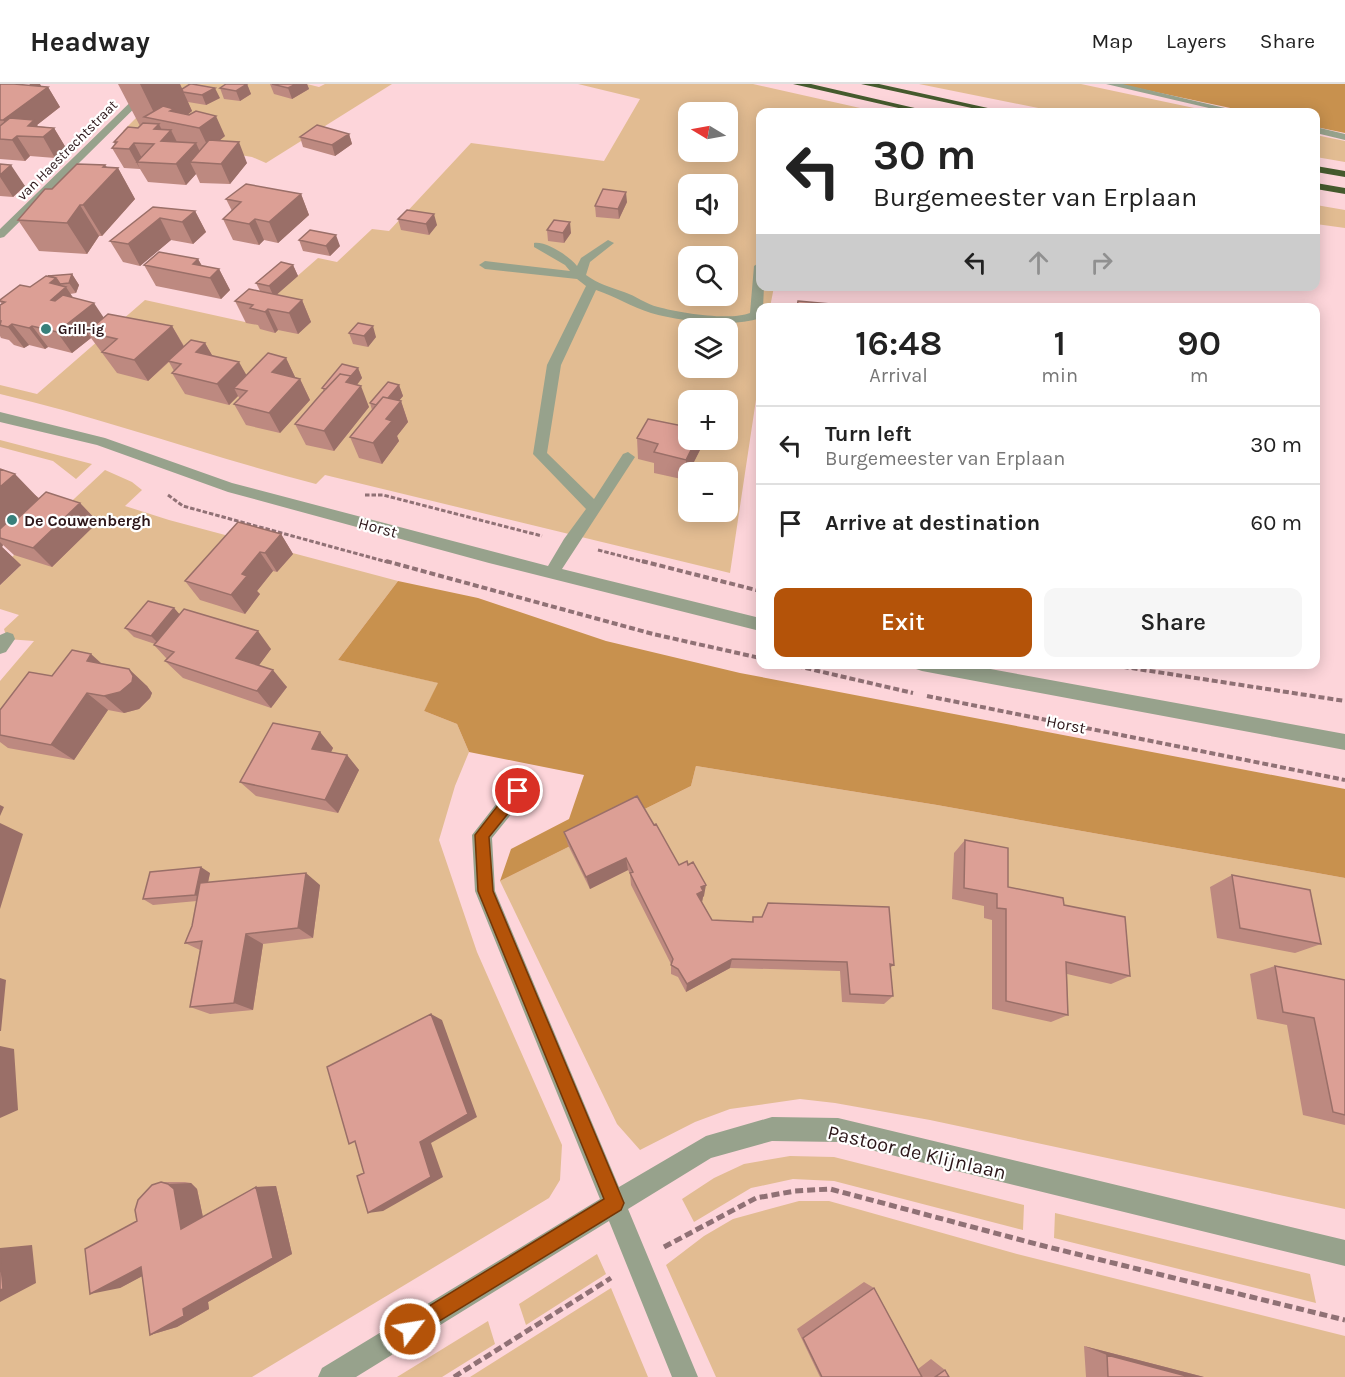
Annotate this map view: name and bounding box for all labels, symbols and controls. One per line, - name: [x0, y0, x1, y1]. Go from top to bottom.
- text: Headway: [30, 25, 150, 58]
- text: Map: [1091, 29, 1133, 53]
- text: Layers: [1166, 29, 1227, 53]
- text: Share: [1260, 29, 1315, 53]
- street label: van Haestrechtstraat: [14, 97, 121, 204]
- north arrow: [678, 102, 738, 162]
- map controls: [678, 102, 738, 522]
- text: 30 m: [873, 130, 976, 180]
- icon: left: [774, 132, 852, 210]
- button: sound: [678, 174, 738, 234]
- text: Burgemeester van Erplaan: [873, 181, 1197, 213]
- button: search: [678, 246, 738, 306]
- icon: left: [959, 246, 992, 279]
- icon: ahead: [1022, 246, 1055, 279]
- icon: right: [1085, 246, 1118, 279]
- button: layers: [678, 318, 738, 378]
- place label: Grill-ig: [58, 321, 104, 338]
- marker: Grill-ig: [39, 322, 53, 336]
- text: 16:48: [855, 322, 942, 364]
- text: 1: [1053, 322, 1066, 364]
- text: 90: [1177, 322, 1221, 364]
- text: Arrival: [869, 364, 928, 387]
- text: min: [1041, 364, 1078, 387]
- text: m: [1190, 364, 1208, 387]
- button: +: [678, 390, 738, 450]
- text: Turn left: [825, 421, 912, 447]
- icon: left: [774, 429, 807, 462]
- text: 30 m: [1250, 432, 1302, 458]
- text: Burgemeester van Erplaan: [825, 447, 1065, 470]
- button: −: [678, 462, 738, 522]
- icon: arrive: [774, 507, 807, 540]
- text: Arrive at destination: [825, 510, 1040, 536]
- text: 60 m: [1251, 510, 1302, 536]
- place label: De Couwenbergh: [24, 511, 151, 530]
- marker: De Couwenbergh: [5, 513, 19, 527]
- street label: Horst: [356, 513, 399, 542]
- button: Exit: [774, 588, 1032, 657]
- button: Share: [1044, 588, 1302, 657]
- street label: Horst: [1045, 711, 1087, 738]
- pin: [492, 765, 543, 816]
- icon: arrive: [501, 774, 534, 807]
- street label: Pastoor de Klijnlaan: [825, 1121, 1008, 1184]
- position arrow: [378, 1297, 442, 1361]

